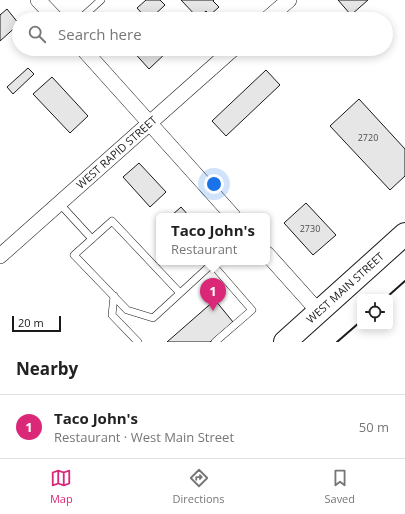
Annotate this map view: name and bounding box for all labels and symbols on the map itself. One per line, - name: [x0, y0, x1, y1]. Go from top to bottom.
- street label: WEST RAPID STREET: [73, 112, 160, 192]
- house number: 2720: [358, 131, 378, 144]
- your location: [204, 174, 224, 194]
- house number: 2730: [300, 222, 320, 235]
- street label: WEST MAIN STREET: [303, 249, 387, 326]
- pin: 1: [200, 278, 226, 311]
- scale bar: [12, 314, 61, 333]

